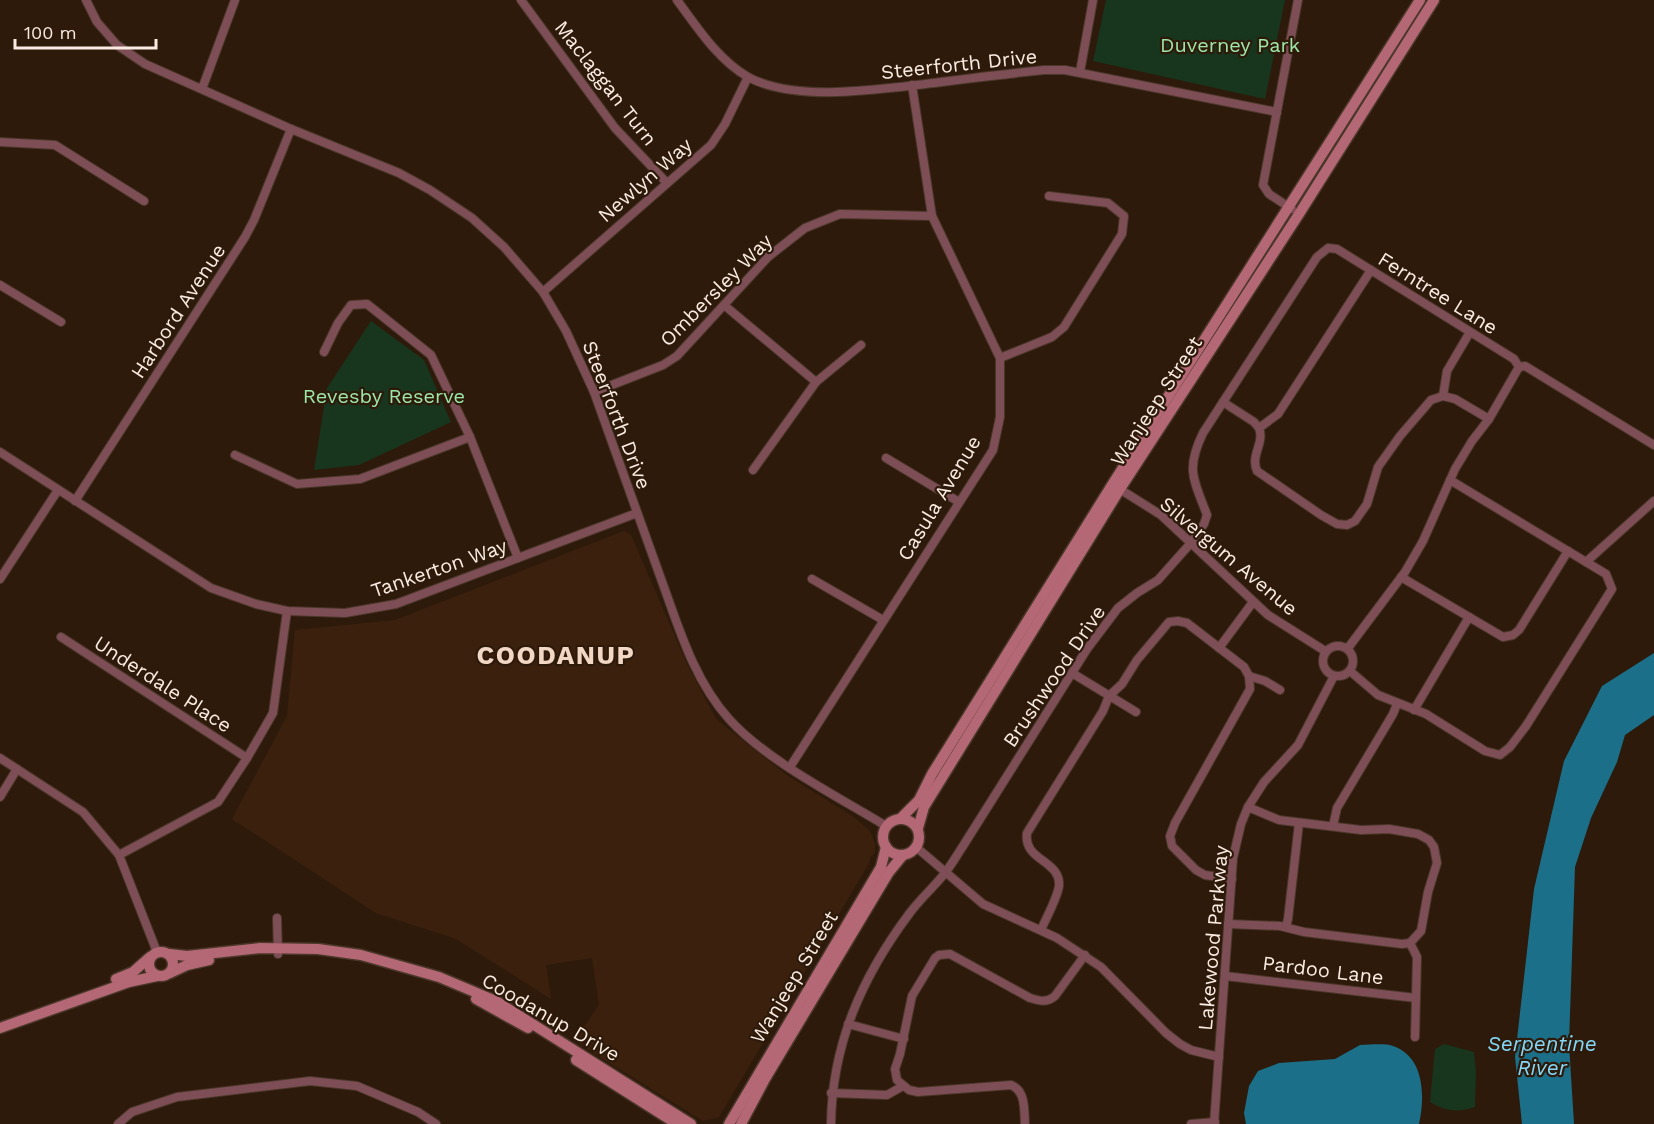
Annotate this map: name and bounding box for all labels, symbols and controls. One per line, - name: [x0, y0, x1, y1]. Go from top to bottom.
- scale bar: [15, 12, 156, 50]
- street label: Maclaggan Turn: [550, 16, 662, 150]
- text: 100 m: [24, 22, 77, 43]
- park label: Duverney Park: [1160, 33, 1300, 57]
- street label: Steerforth Drive: [880, 44, 1038, 84]
- street label: Newlyn Way: [593, 132, 697, 227]
- street label: Ombersley Way: [655, 228, 778, 351]
- street label: Harbord Avenue: [126, 239, 230, 383]
- street label: Ferntree Lane: [1374, 247, 1502, 339]
- street label: Wanjeep Street: [1105, 331, 1207, 470]
- street label: Steerforth Drive: [578, 337, 656, 493]
- park label: Revesby Reserve: [303, 384, 465, 408]
- street label: Casula Avenue: [892, 431, 986, 565]
- street label: Silvergum Avenue: [1155, 491, 1303, 621]
- street label: Tankerton Way: [368, 533, 511, 603]
- street label: Brushwood Drive: [998, 601, 1110, 751]
- street label: Underdale Place: [90, 631, 236, 737]
- district label: COODANUP: [477, 640, 635, 670]
- street label: Lakewood Parkway: [1193, 844, 1233, 1032]
- street label: Wanjeep Street: [745, 906, 843, 1048]
- street label: Pardoo Lane: [1261, 951, 1385, 989]
- street label: Coodanup Drive: [478, 968, 624, 1066]
- water label: Serpentine River: [1487, 1031, 1597, 1080]

